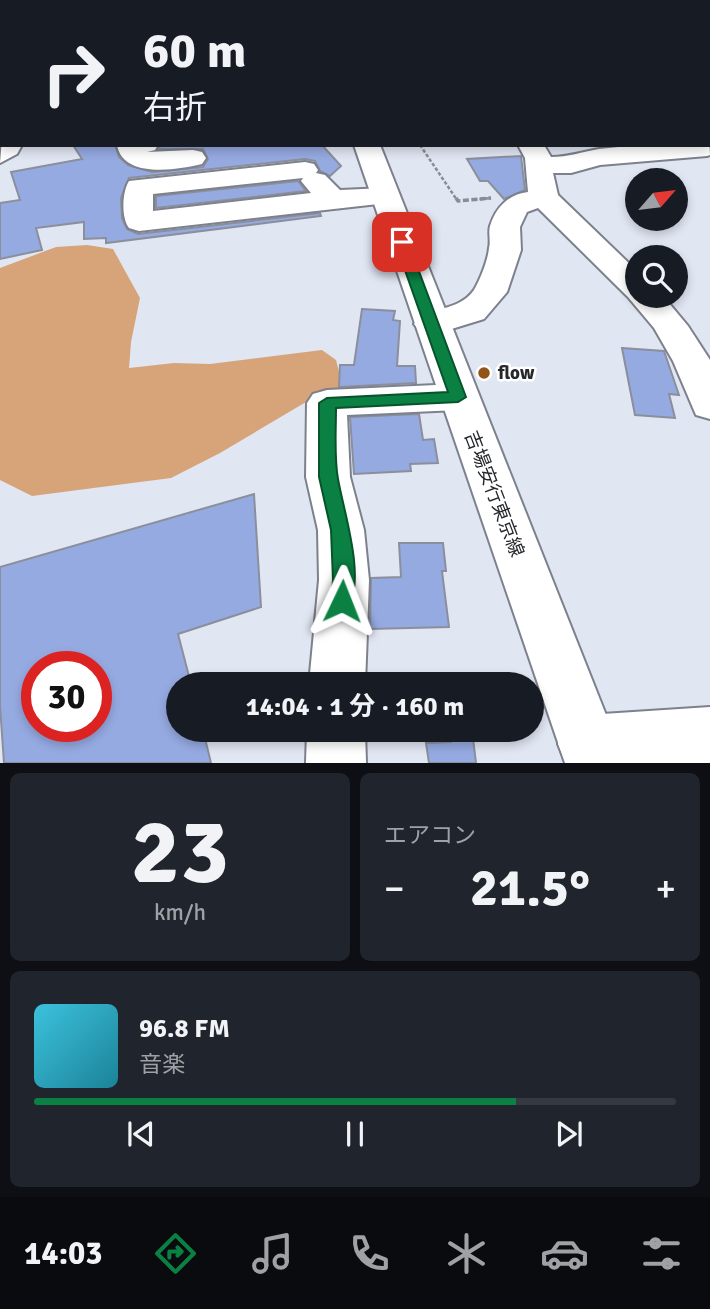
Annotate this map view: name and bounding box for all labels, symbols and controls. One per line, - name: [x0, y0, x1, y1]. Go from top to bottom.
- text: 60 m: [143, 21, 246, 81]
- icon: right: [28, 28, 119, 119]
- text: 右折: [143, 88, 207, 127]
- north arrow: [625, 168, 688, 231]
- map controls: [625, 168, 688, 308]
- pin: [372, 212, 432, 272]
- icon: arrive: [383, 223, 421, 261]
- button: search: [625, 245, 688, 308]
- place label: flow: [497, 361, 535, 385]
- marker: flow: [476, 365, 492, 381]
- street label: 吉場安行東京線: [459, 428, 529, 560]
- position arrow: [305, 564, 379, 638]
- speed limit sign: 30: [21, 651, 112, 742]
- text: 14:04 · 1 分 · 160 m: [246, 691, 464, 723]
- text: 23: [131, 796, 229, 909]
- text: エアコン: [384, 821, 476, 850]
- text: 21.5°: [470, 856, 590, 920]
- text: −: [384, 865, 405, 912]
- text: +: [655, 865, 676, 912]
- text: km/h: [154, 898, 206, 927]
- text: 96.8 FM: [139, 1013, 230, 1045]
- text: 音楽: [139, 1050, 185, 1079]
- icon: previous: [122, 1115, 160, 1153]
- icon: pause: [336, 1115, 374, 1153]
- icon: next: [550, 1115, 588, 1153]
- icon: directions: [151, 1229, 200, 1278]
- icon: music: [248, 1229, 297, 1278]
- icon: phone: [345, 1229, 394, 1278]
- icon: climate: [442, 1229, 491, 1278]
- icon: car: [540, 1229, 589, 1278]
- icon: filters: [637, 1229, 686, 1278]
- text: 14:03: [24, 1234, 103, 1273]

